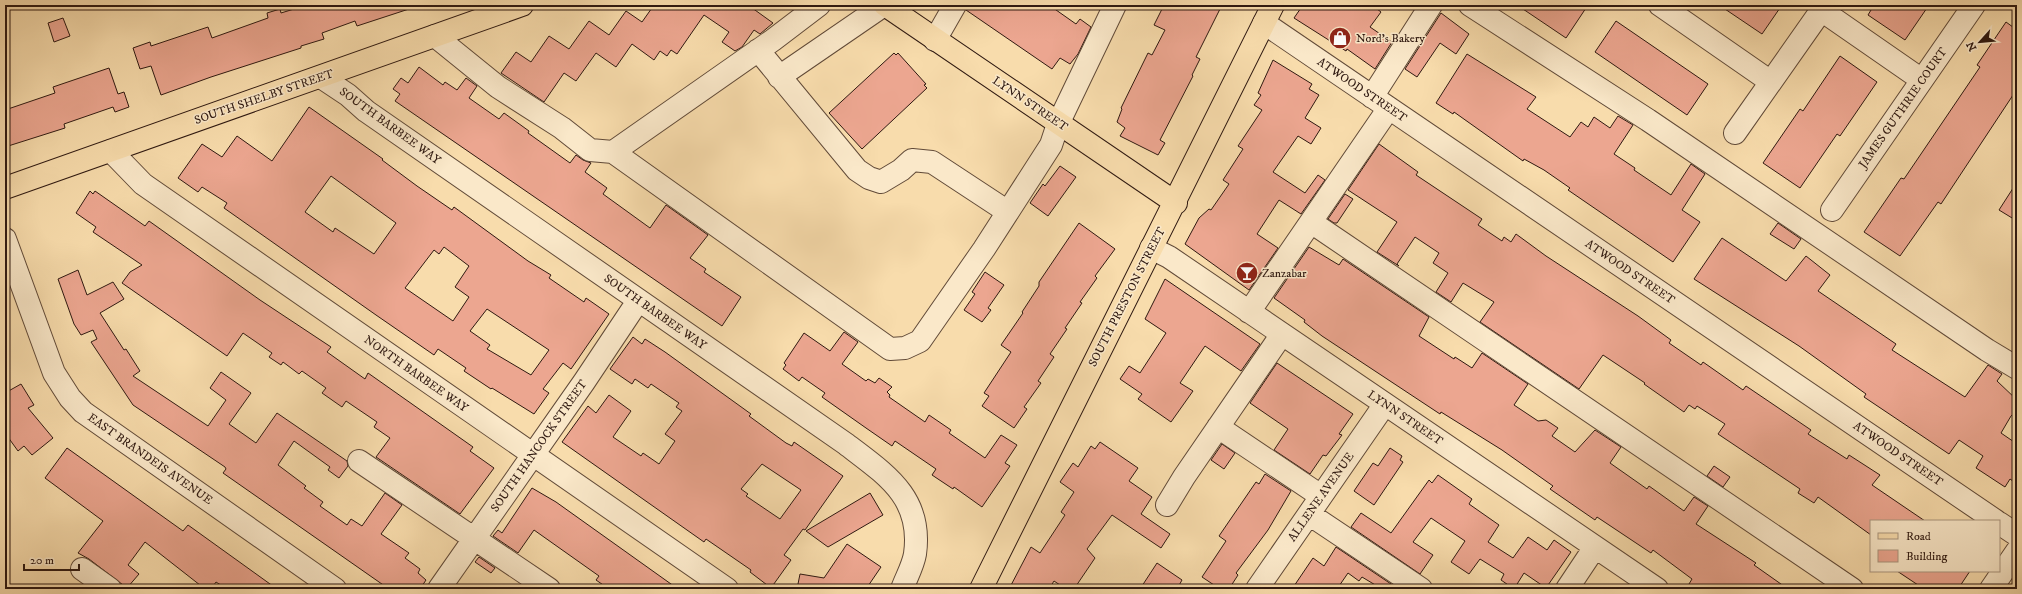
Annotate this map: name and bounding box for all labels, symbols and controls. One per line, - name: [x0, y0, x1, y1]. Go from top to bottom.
- north arrow: [1960, 22, 2000, 62]
- shop icon: Nord's Bakery: [1327, 25, 1353, 51]
- place label: Nord's Bakery: [1356, 31, 1425, 46]
- text: N: [1964, 39, 1980, 53]
- street label: JAMES GUTHRIE COURT: [1855, 45, 1950, 172]
- street label: ATWOOD STREET: [1314, 54, 1410, 126]
- street label: SOUTH SHELBY STREET: [192, 66, 336, 128]
- street label: LYNN STREET: [989, 73, 1071, 135]
- street label: SOUTH BARBEE WAY: [336, 84, 444, 168]
- street label: SOUTH PRESTON STREET: [1085, 225, 1169, 369]
- street label: ATWOOD STREET: [1582, 236, 1678, 308]
- bar icon: Zanzabar: [1234, 260, 1260, 286]
- place label: Zanzabar: [1262, 266, 1307, 281]
- street label: SOUTH BARBEE WAY: [601, 271, 710, 353]
- street label: NORTH BARBEE WAY: [361, 332, 471, 416]
- street label: SOUTH HANCOCK STREET: [488, 377, 590, 515]
- street label: LYNN STREET: [1364, 387, 1446, 449]
- street label: EAST BRANDEIS AVENUE: [85, 410, 216, 508]
- street label: ATWOOD STREET: [1850, 418, 1946, 490]
- street label: ALLENE AVENUE: [1285, 449, 1358, 544]
- legend: [1870, 520, 2000, 572]
- text: Road: [1906, 529, 1931, 544]
- scale bar: [24, 546, 79, 572]
- text: Building: [1906, 549, 1947, 564]
- text: 20 m: [30, 553, 54, 568]

